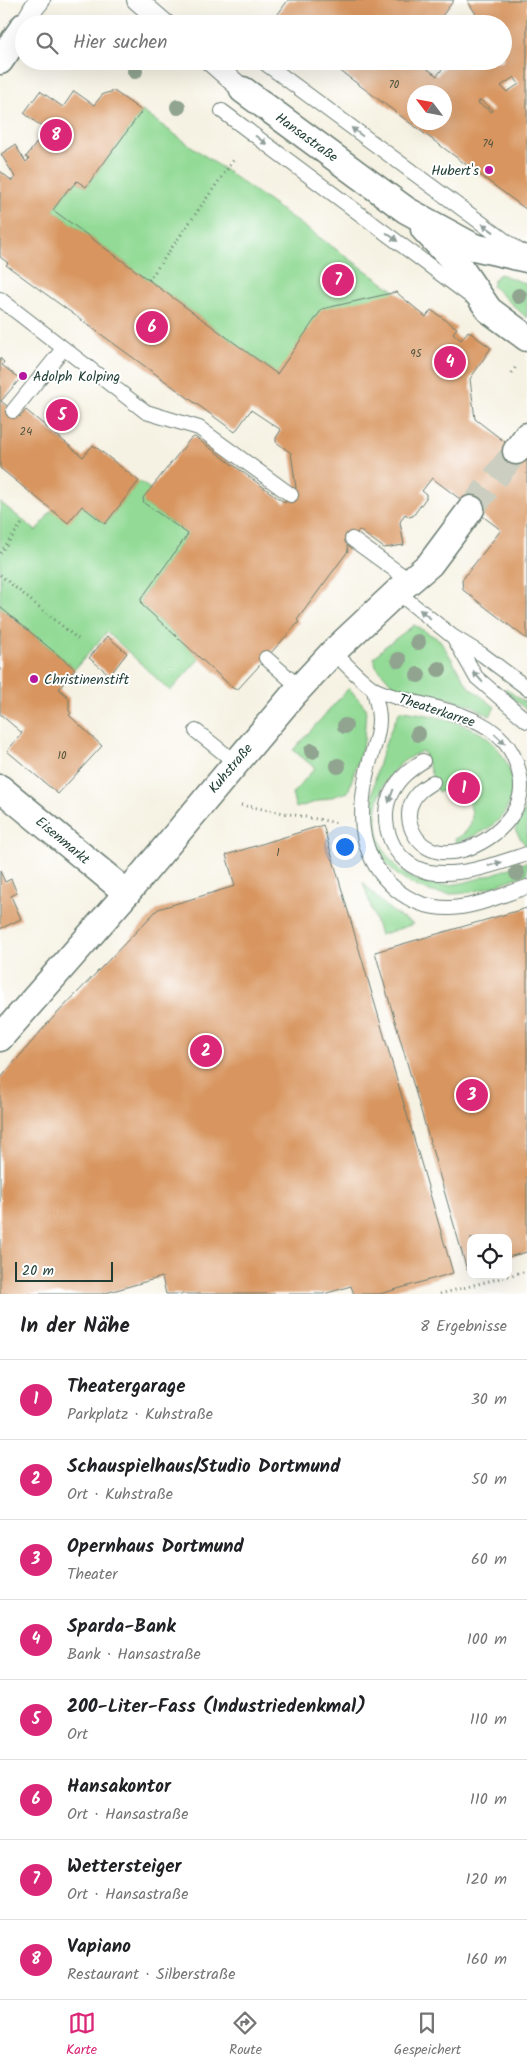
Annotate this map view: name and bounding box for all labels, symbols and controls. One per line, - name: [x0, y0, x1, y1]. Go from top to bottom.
- search box: [15, 15, 512, 70]
- text: Hier suchen: [73, 28, 167, 58]
- icon: search: [33, 29, 61, 57]
- house number: 70: [389, 76, 400, 94]
- north arrow: [407, 85, 452, 130]
- street label: Hansastraße: [270, 107, 343, 169]
- pin: 8: [40, 116, 72, 154]
- one-way arrow: [351, 126, 364, 137]
- one-way arrow: [254, 135, 268, 145]
- house number: 74: [482, 135, 494, 153]
- place label: Hubert's: [431, 160, 479, 182]
- marker: Hubert's: [483, 164, 495, 176]
- one-way arrow: [481, 223, 494, 233]
- one-way arrow: [385, 232, 399, 242]
- pin: 7: [322, 261, 354, 299]
- pin: 6: [136, 308, 168, 346]
- pin: 4: [434, 343, 466, 381]
- house number: 95: [410, 345, 423, 363]
- place label: Adolph Kolping: [33, 366, 120, 388]
- marker: Adolph Kolping: [17, 370, 29, 382]
- pin: 5: [46, 396, 78, 434]
- house number: 24: [20, 423, 32, 441]
- one-way arrow: [418, 609, 431, 620]
- place label: Christinenstift: [44, 669, 130, 691]
- one-way arrow: [472, 670, 483, 683]
- marker: Christinenstift: [28, 673, 40, 685]
- street label: Theaterkarree: [396, 688, 478, 734]
- one-way arrow: [493, 733, 505, 745]
- street label: Kuhstraße: [203, 738, 259, 799]
- house number: 10: [58, 747, 67, 765]
- pin: 1: [448, 769, 480, 807]
- one-way arrow: [387, 789, 395, 804]
- street label: Eisenmarkt: [30, 811, 95, 871]
- your location: [332, 834, 358, 860]
- house number: 1: [276, 844, 280, 862]
- one-way arrow: [487, 859, 502, 867]
- pin: 2: [190, 1032, 222, 1070]
- pin: 3: [456, 1076, 488, 1114]
- map controls: [467, 1234, 512, 1279]
- button: locate: [467, 1234, 512, 1279]
- scale bar: [15, 1259, 112, 1282]
- text: 20 m: [22, 1260, 54, 1282]
- text: In der Nähe: [20, 1310, 130, 1343]
- text: 8 Ergebnisse: [420, 1314, 507, 1339]
- text: Theatergarage: [67, 1372, 186, 1402]
- text: 1: [34, 1387, 38, 1412]
- text: 30 m: [471, 1387, 507, 1412]
- text: Parkplatz · Kuhstraße: [67, 1402, 213, 1427]
- text: Schauspielhaus/Studio Dortmund: [67, 1452, 340, 1482]
- text: 2: [31, 1467, 41, 1492]
- text: 50 m: [471, 1467, 507, 1492]
- text: Ort · Kuhstraße: [67, 1482, 173, 1507]
- text: Opernhaus Dortmund: [67, 1532, 244, 1562]
- text: 3: [32, 1547, 40, 1572]
- text: 60 m: [471, 1547, 507, 1572]
- text: Theater: [67, 1562, 118, 1587]
- text: Sparda-Bank: [67, 1612, 176, 1642]
- text: 4: [32, 1627, 40, 1652]
- text: 100 m: [467, 1627, 507, 1652]
- text: Bank · Hansastraße: [67, 1642, 201, 1667]
- text: 200-Liter-Fass (Industriedenkmal): [67, 1692, 366, 1722]
- text: 5: [32, 1707, 40, 1732]
- text: 110 m: [470, 1707, 507, 1732]
- text: Ort: [67, 1722, 88, 1747]
- text: Hansakontor: [67, 1772, 171, 1802]
- text: 6: [32, 1787, 40, 1812]
- text: 110 m: [470, 1787, 507, 1812]
- text: Ort · Hansastraße: [67, 1802, 188, 1827]
- text: Wettersteiger: [67, 1852, 181, 1882]
- text: 7: [32, 1867, 40, 1892]
- text: 120 m: [466, 1867, 507, 1892]
- text: Ort · Hansastraße: [67, 1882, 188, 1907]
- text: Vapiano: [67, 1932, 131, 1962]
- text: 8: [31, 1947, 41, 1972]
- text: 160 m: [466, 1947, 507, 1972]
- text: Restaurant · Silberstraße: [67, 1962, 235, 1987]
- tab: Karte: [66, 2009, 97, 2061]
- tab: Route: [229, 2009, 262, 2061]
- tab: Gespeichert: [394, 2009, 461, 2061]

